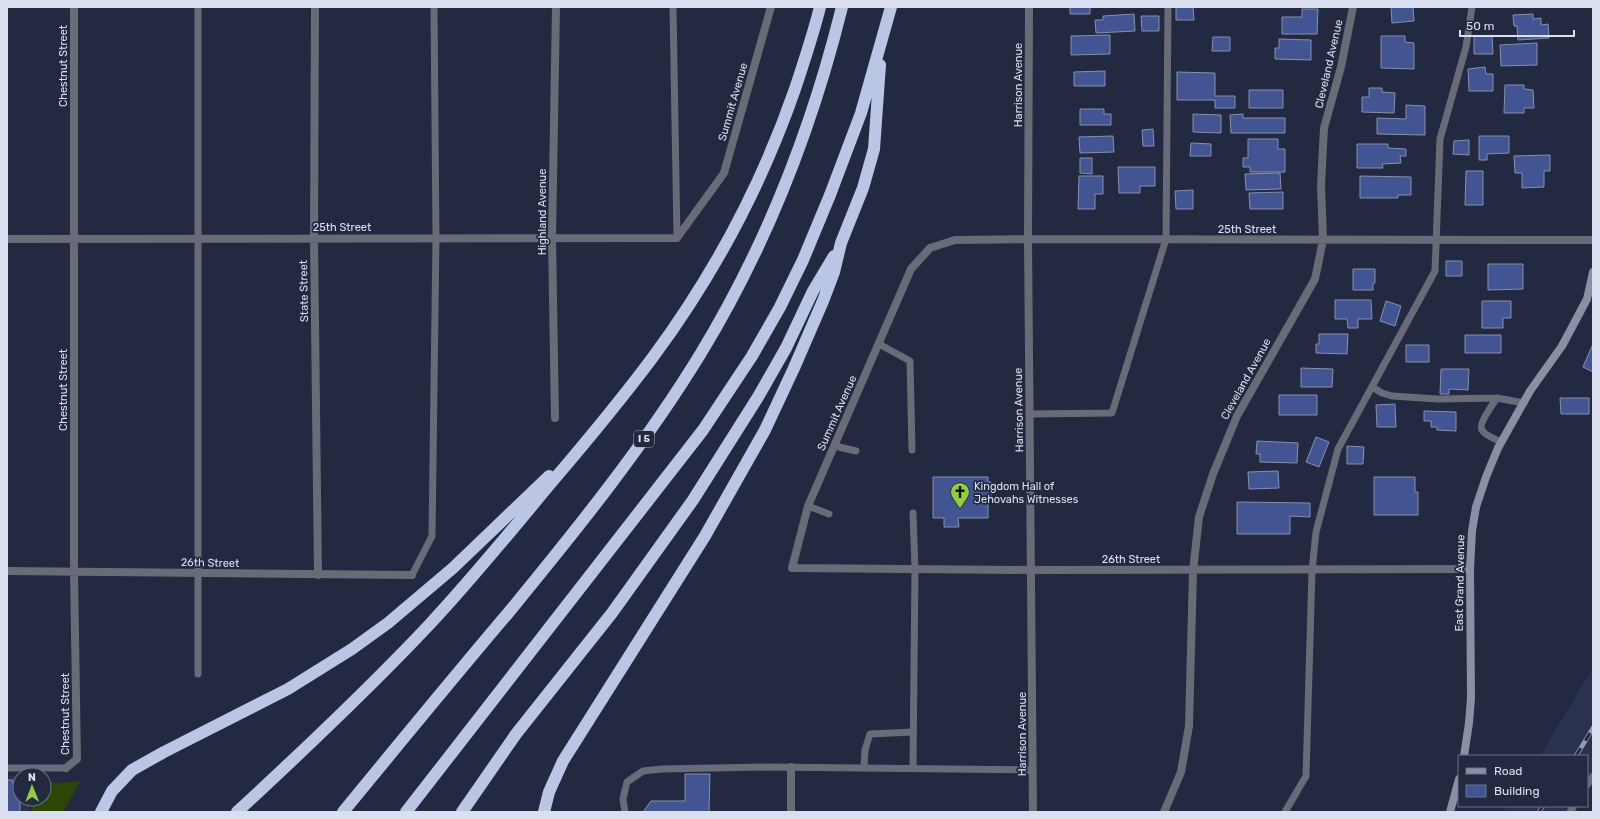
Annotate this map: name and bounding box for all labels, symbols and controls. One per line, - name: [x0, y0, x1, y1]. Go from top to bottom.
- scale bar: [1460, 12, 1574, 38]
- street label: Cleveland Avenue: [1312, 18, 1346, 110]
- text: 50 m: [1466, 19, 1494, 33]
- street label: Chestnut Street: [57, 24, 70, 107]
- street label: Harrison Avenue: [1012, 43, 1025, 127]
- street label: Summit Avenue: [716, 61, 750, 143]
- street label: Highland Avenue: [536, 169, 549, 255]
- street label: 25th Street: [313, 221, 372, 234]
- street label: 25th Street: [1218, 223, 1277, 236]
- street label: State Street: [297, 259, 311, 322]
- street label: Cleveland Avenue: [1218, 336, 1274, 422]
- street label: Chestnut Street: [57, 348, 70, 431]
- street label: Harrison Avenue: [1012, 368, 1026, 452]
- street label: Summit Avenue: [815, 373, 859, 453]
- road number: I 5: [634, 431, 654, 447]
- place label: Kingdom Hall of Jehovahs Witnesses: [974, 480, 1079, 506]
- church icon: Kingdom Hall of Jehovahs Witnesses: [949, 481, 971, 509]
- street label: East Grand Avenue: [1453, 534, 1467, 632]
- street label: 26th Street: [1102, 553, 1161, 566]
- street label: 26th Street: [181, 556, 240, 570]
- street label: Chestnut Street: [59, 672, 72, 755]
- street label: Harrison Avenue: [1016, 692, 1029, 776]
- legend: [1458, 755, 1588, 807]
- text: Road: [1494, 764, 1522, 778]
- north arrow: [12, 767, 52, 807]
- text: N: [28, 771, 36, 784]
- text: Building: [1494, 784, 1540, 798]

